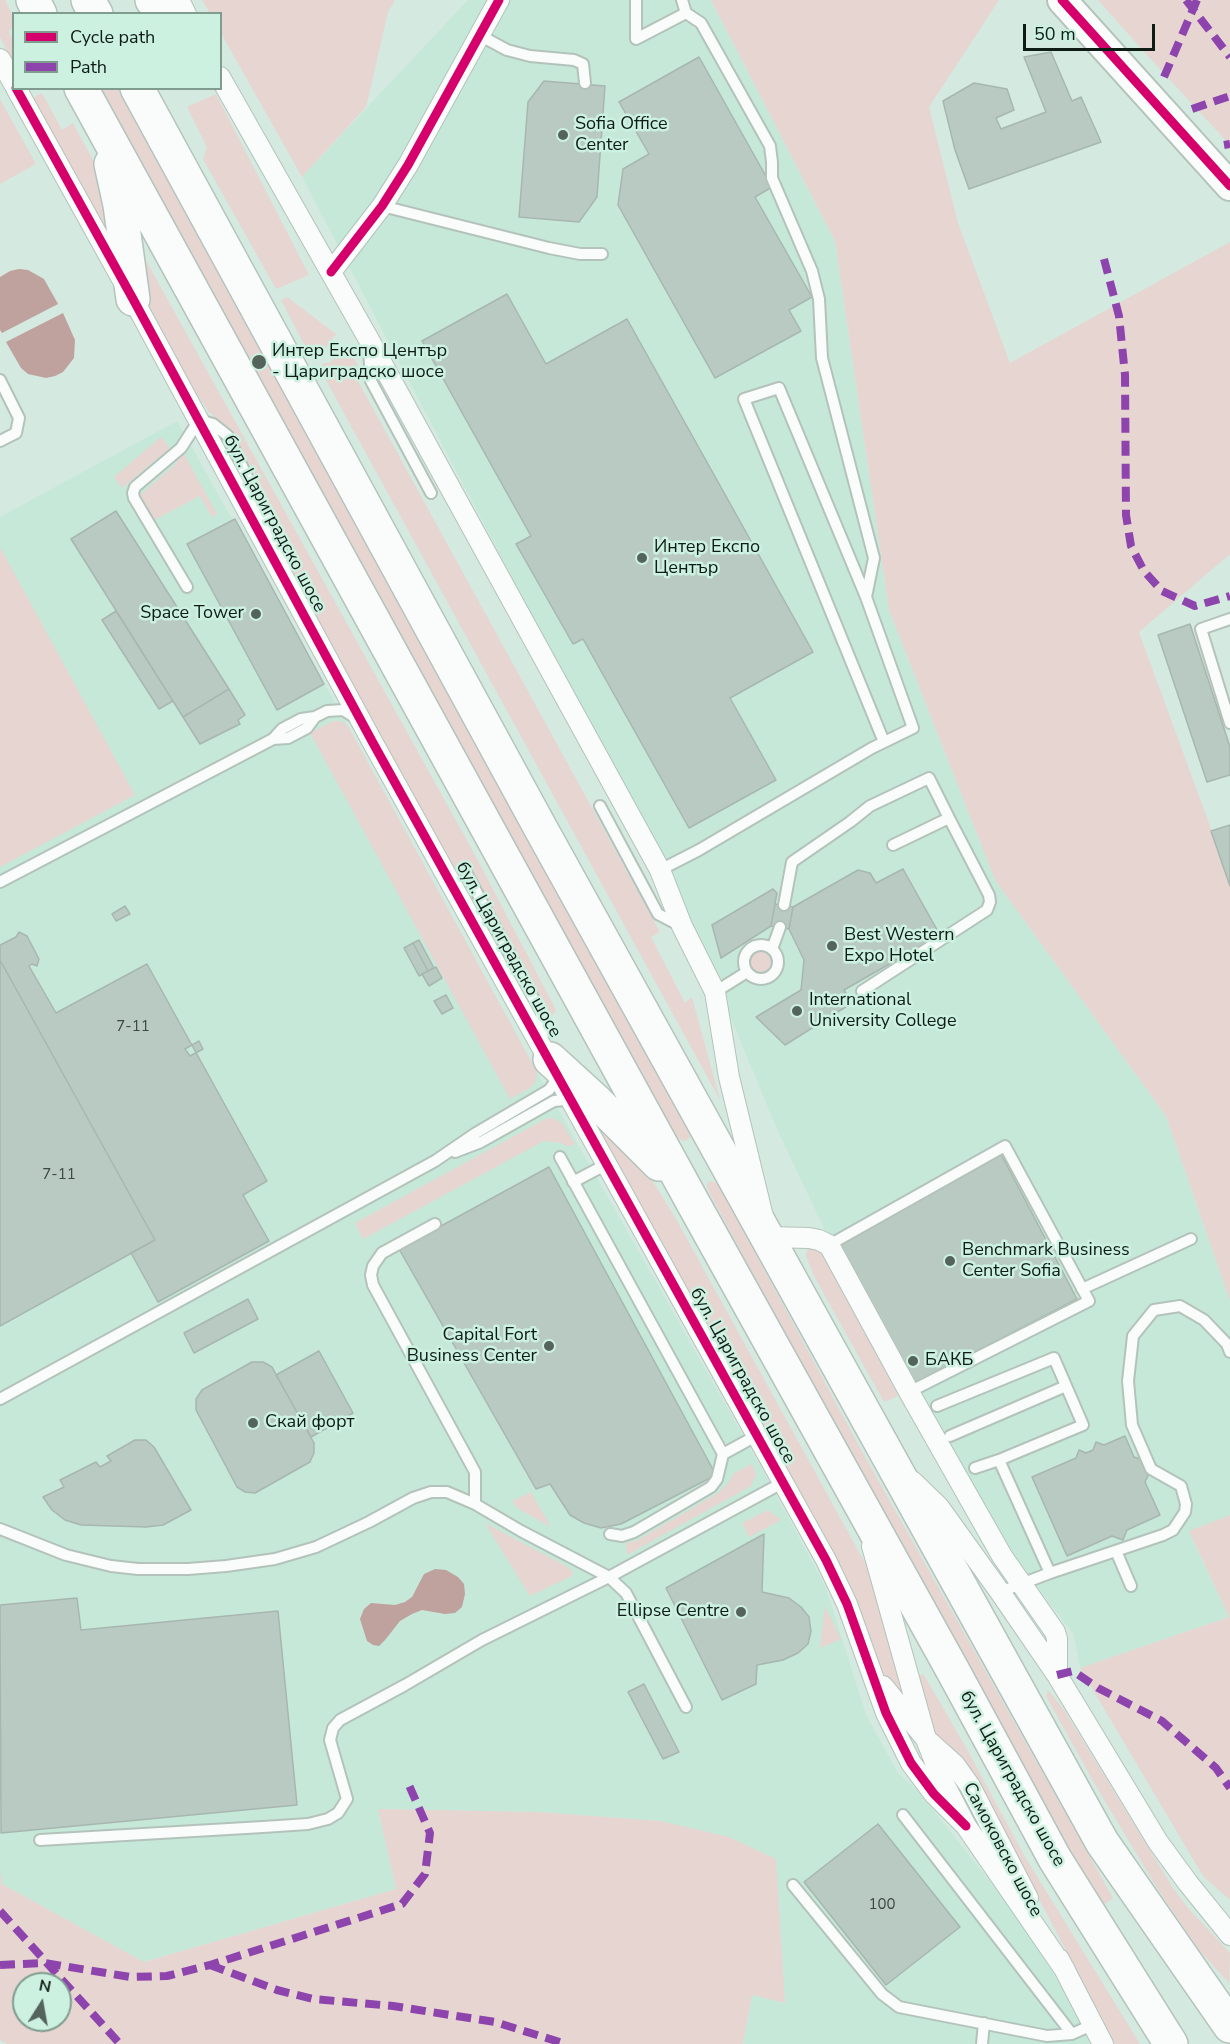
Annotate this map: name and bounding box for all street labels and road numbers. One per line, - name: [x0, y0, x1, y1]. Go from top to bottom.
- street label: бул. Цариградско шосе: [218, 432, 330, 616]
- street label: бул. Цариградско шосе: [451, 858, 565, 1042]
- street label: бул. Цариградско шосе: [685, 1284, 799, 1468]
- street label: бул. Цариградско шосе: [955, 1687, 1069, 1871]
- street label: Самоковско шосе: [958, 1779, 1046, 1921]

